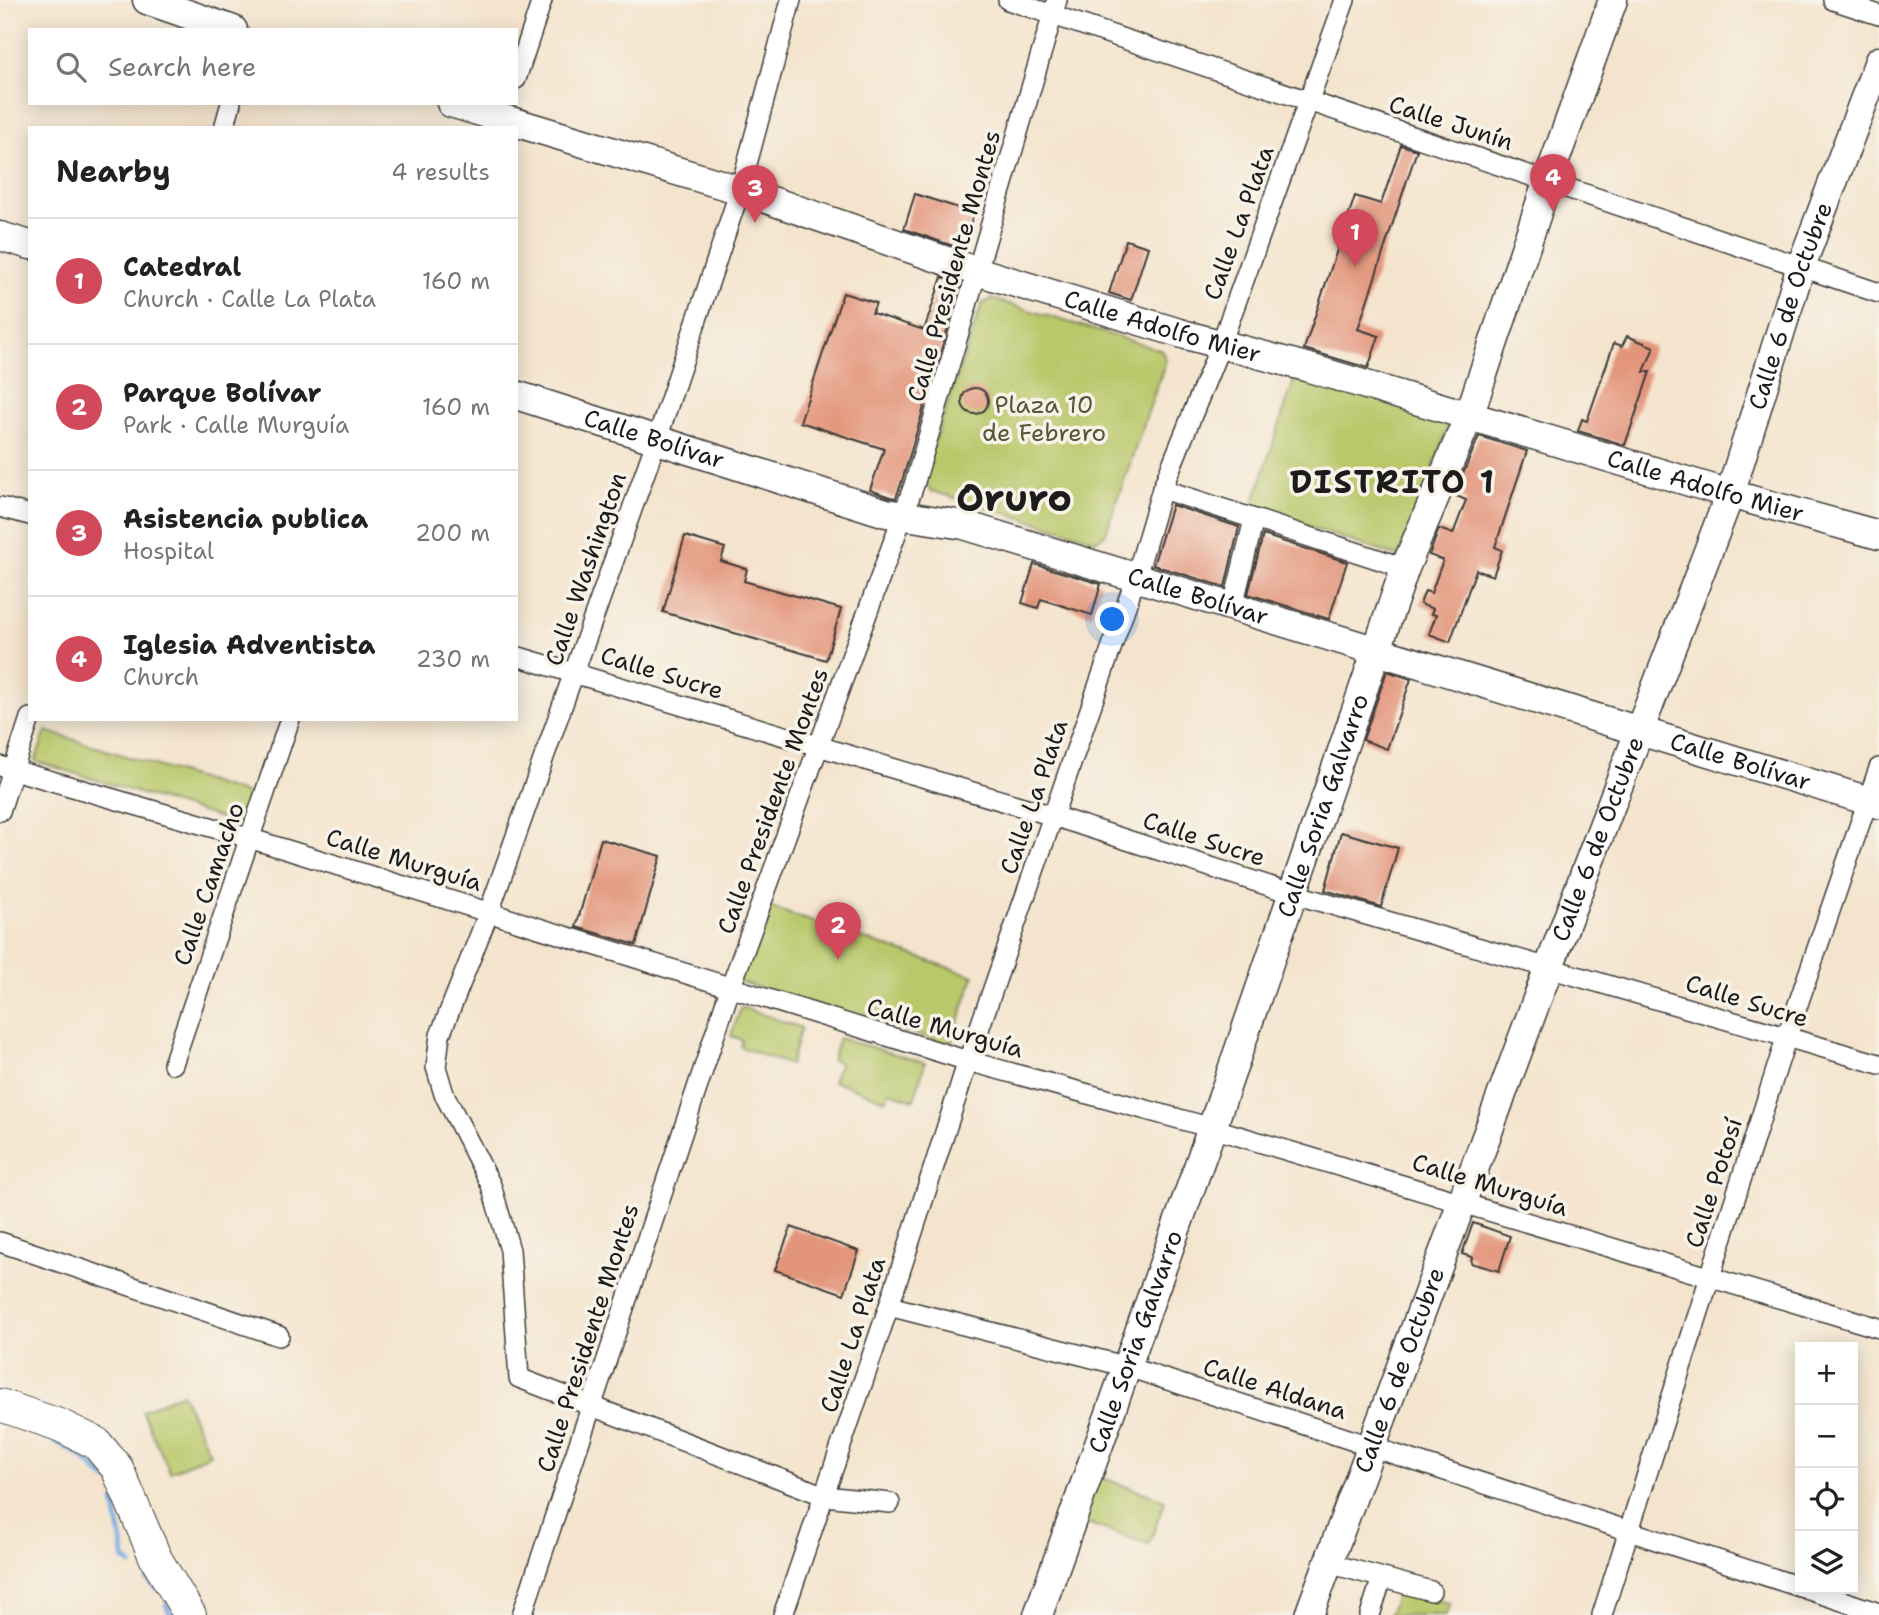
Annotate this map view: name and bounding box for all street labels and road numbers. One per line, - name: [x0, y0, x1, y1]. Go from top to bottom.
- street label: Calle Junín: [1385, 88, 1517, 158]
- street label: Calle Presidente Montes: [900, 127, 1008, 405]
- street label: Calle La Plata: [1196, 141, 1282, 304]
- street label: Calle 6 de Octubre: [1741, 198, 1840, 414]
- street label: Calle Adolfo Mier: [1060, 283, 1265, 370]
- street label: Calle Bolívar: [580, 402, 728, 476]
- street label: Calle Adolfo Mier: [1603, 442, 1808, 530]
- street label: Calle Washington: [538, 468, 634, 670]
- street label: Calle Bolívar: [1124, 560, 1272, 633]
- street label: Calle Sucre: [597, 639, 727, 707]
- street label: Calle Presidente Montes: [710, 664, 836, 938]
- street label: Calle Soria Galvarro: [1270, 690, 1376, 922]
- street label: Calle La Plata: [993, 715, 1075, 879]
- street label: Calle Bolívar: [1666, 725, 1815, 798]
- street label: Calle 6 de Octubre: [1544, 732, 1652, 946]
- street label: Calle Camacho: [166, 798, 252, 970]
- street label: Calle Sucre: [1139, 804, 1269, 874]
- street label: Calle Murguía: [322, 821, 486, 899]
- street label: Calle Sucre: [1682, 967, 1812, 1035]
- street label: Calle Murguía: [863, 990, 1027, 1066]
- street label: Calle Potosí: [1678, 1114, 1750, 1252]
- street label: Calle Murguía: [1408, 1146, 1572, 1224]
- street label: Calle Presidente Montes: [529, 1199, 647, 1477]
- street label: Calle Soria Galvarro: [1081, 1226, 1190, 1458]
- street label: Calle La Plata: [813, 1253, 893, 1417]
- street label: Calle 6 de Octubre: [1347, 1263, 1452, 1478]
- street label: Calle Aldana: [1199, 1351, 1351, 1427]

